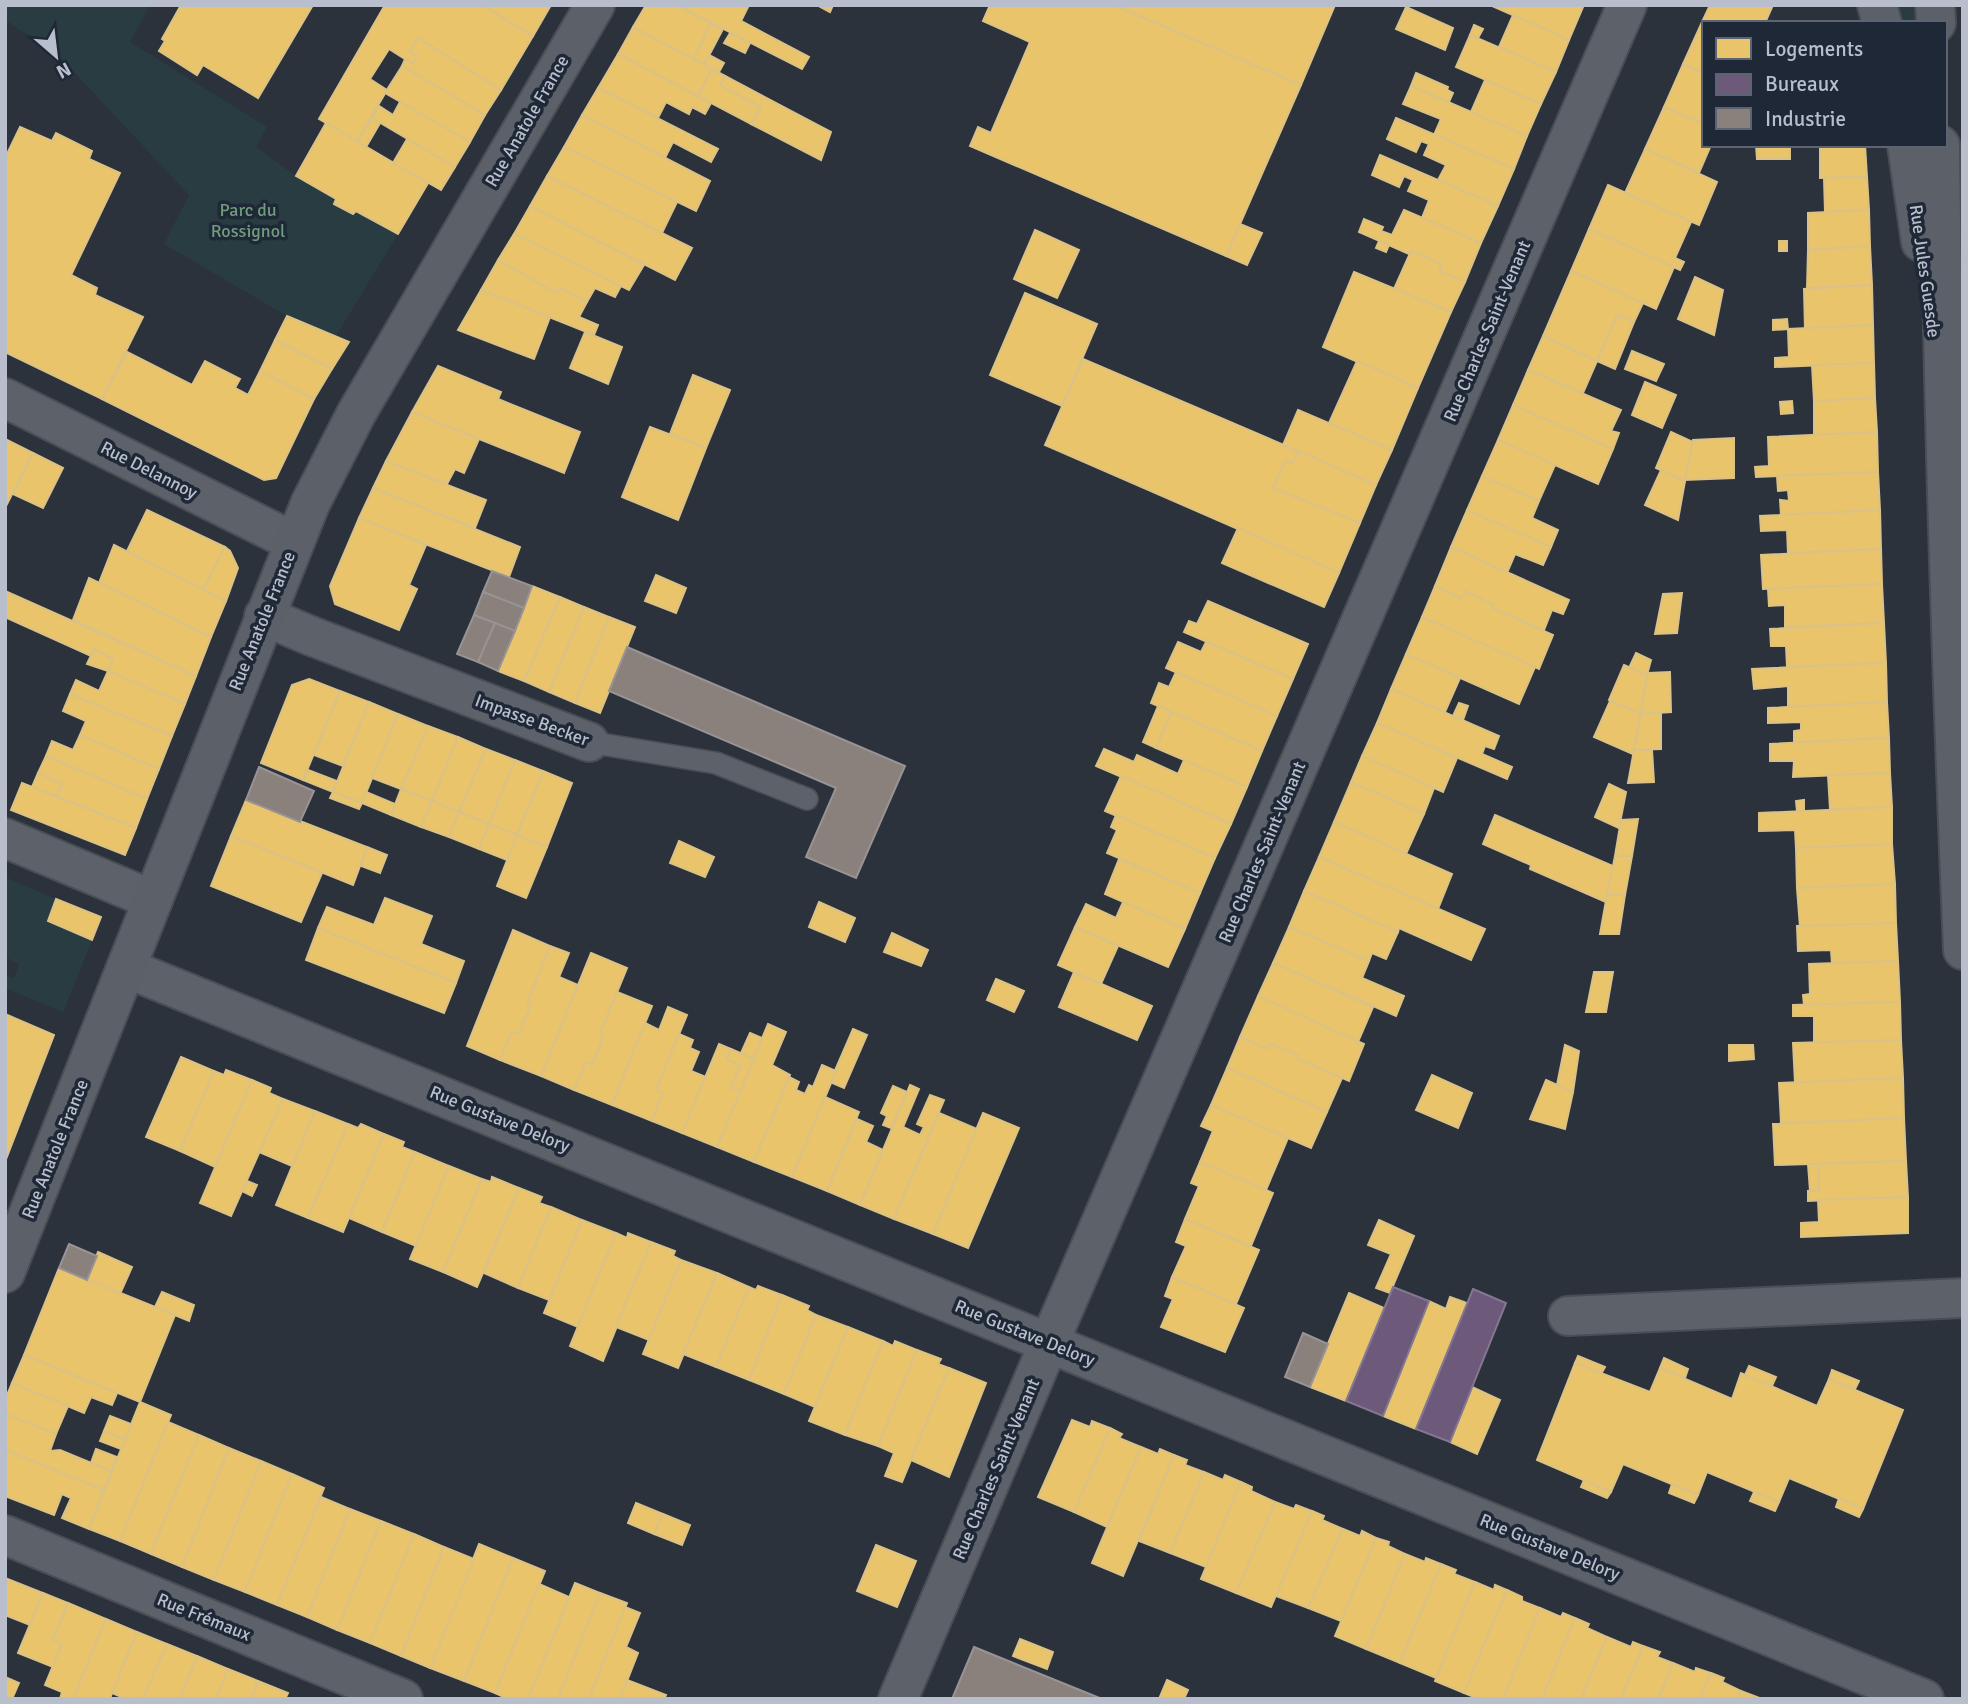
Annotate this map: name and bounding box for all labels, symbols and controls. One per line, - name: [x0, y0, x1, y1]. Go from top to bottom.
- north arrow: [21, 21, 91, 91]
- legend: [1702, 21, 1947, 147]
- text: Logements: [1765, 36, 1863, 62]
- street label: Rue Anatole France: [480, 51, 574, 191]
- text: N: [52, 56, 75, 84]
- text: Bureaux: [1765, 71, 1839, 97]
- text: Industrie: [1765, 106, 1846, 132]
- park label: Parc du Rossignol: [211, 199, 285, 242]
- street label: Rue Jules Guesde: [1905, 203, 1945, 339]
- street label: Rue Charles Saint-Venant: [1439, 237, 1535, 425]
- street label: Rue Delannoy: [97, 436, 201, 504]
- street label: Rue Anatole France: [224, 548, 300, 694]
- street label: Impasse Becker: [472, 689, 592, 751]
- street label: Rue Charles Saint-Venant: [1214, 758, 1310, 946]
- street label: Rue Anatole France: [17, 1076, 93, 1222]
- street label: Rue Gustave Delory: [427, 1081, 574, 1157]
- street label: Rue Gustave Delory: [952, 1295, 1099, 1371]
- street label: Rue Charles Saint-Venant: [948, 1375, 1044, 1563]
- street label: Rue Gustave Delory: [1477, 1509, 1624, 1585]
- street label: Rue Frémaux: [154, 1588, 255, 1646]

